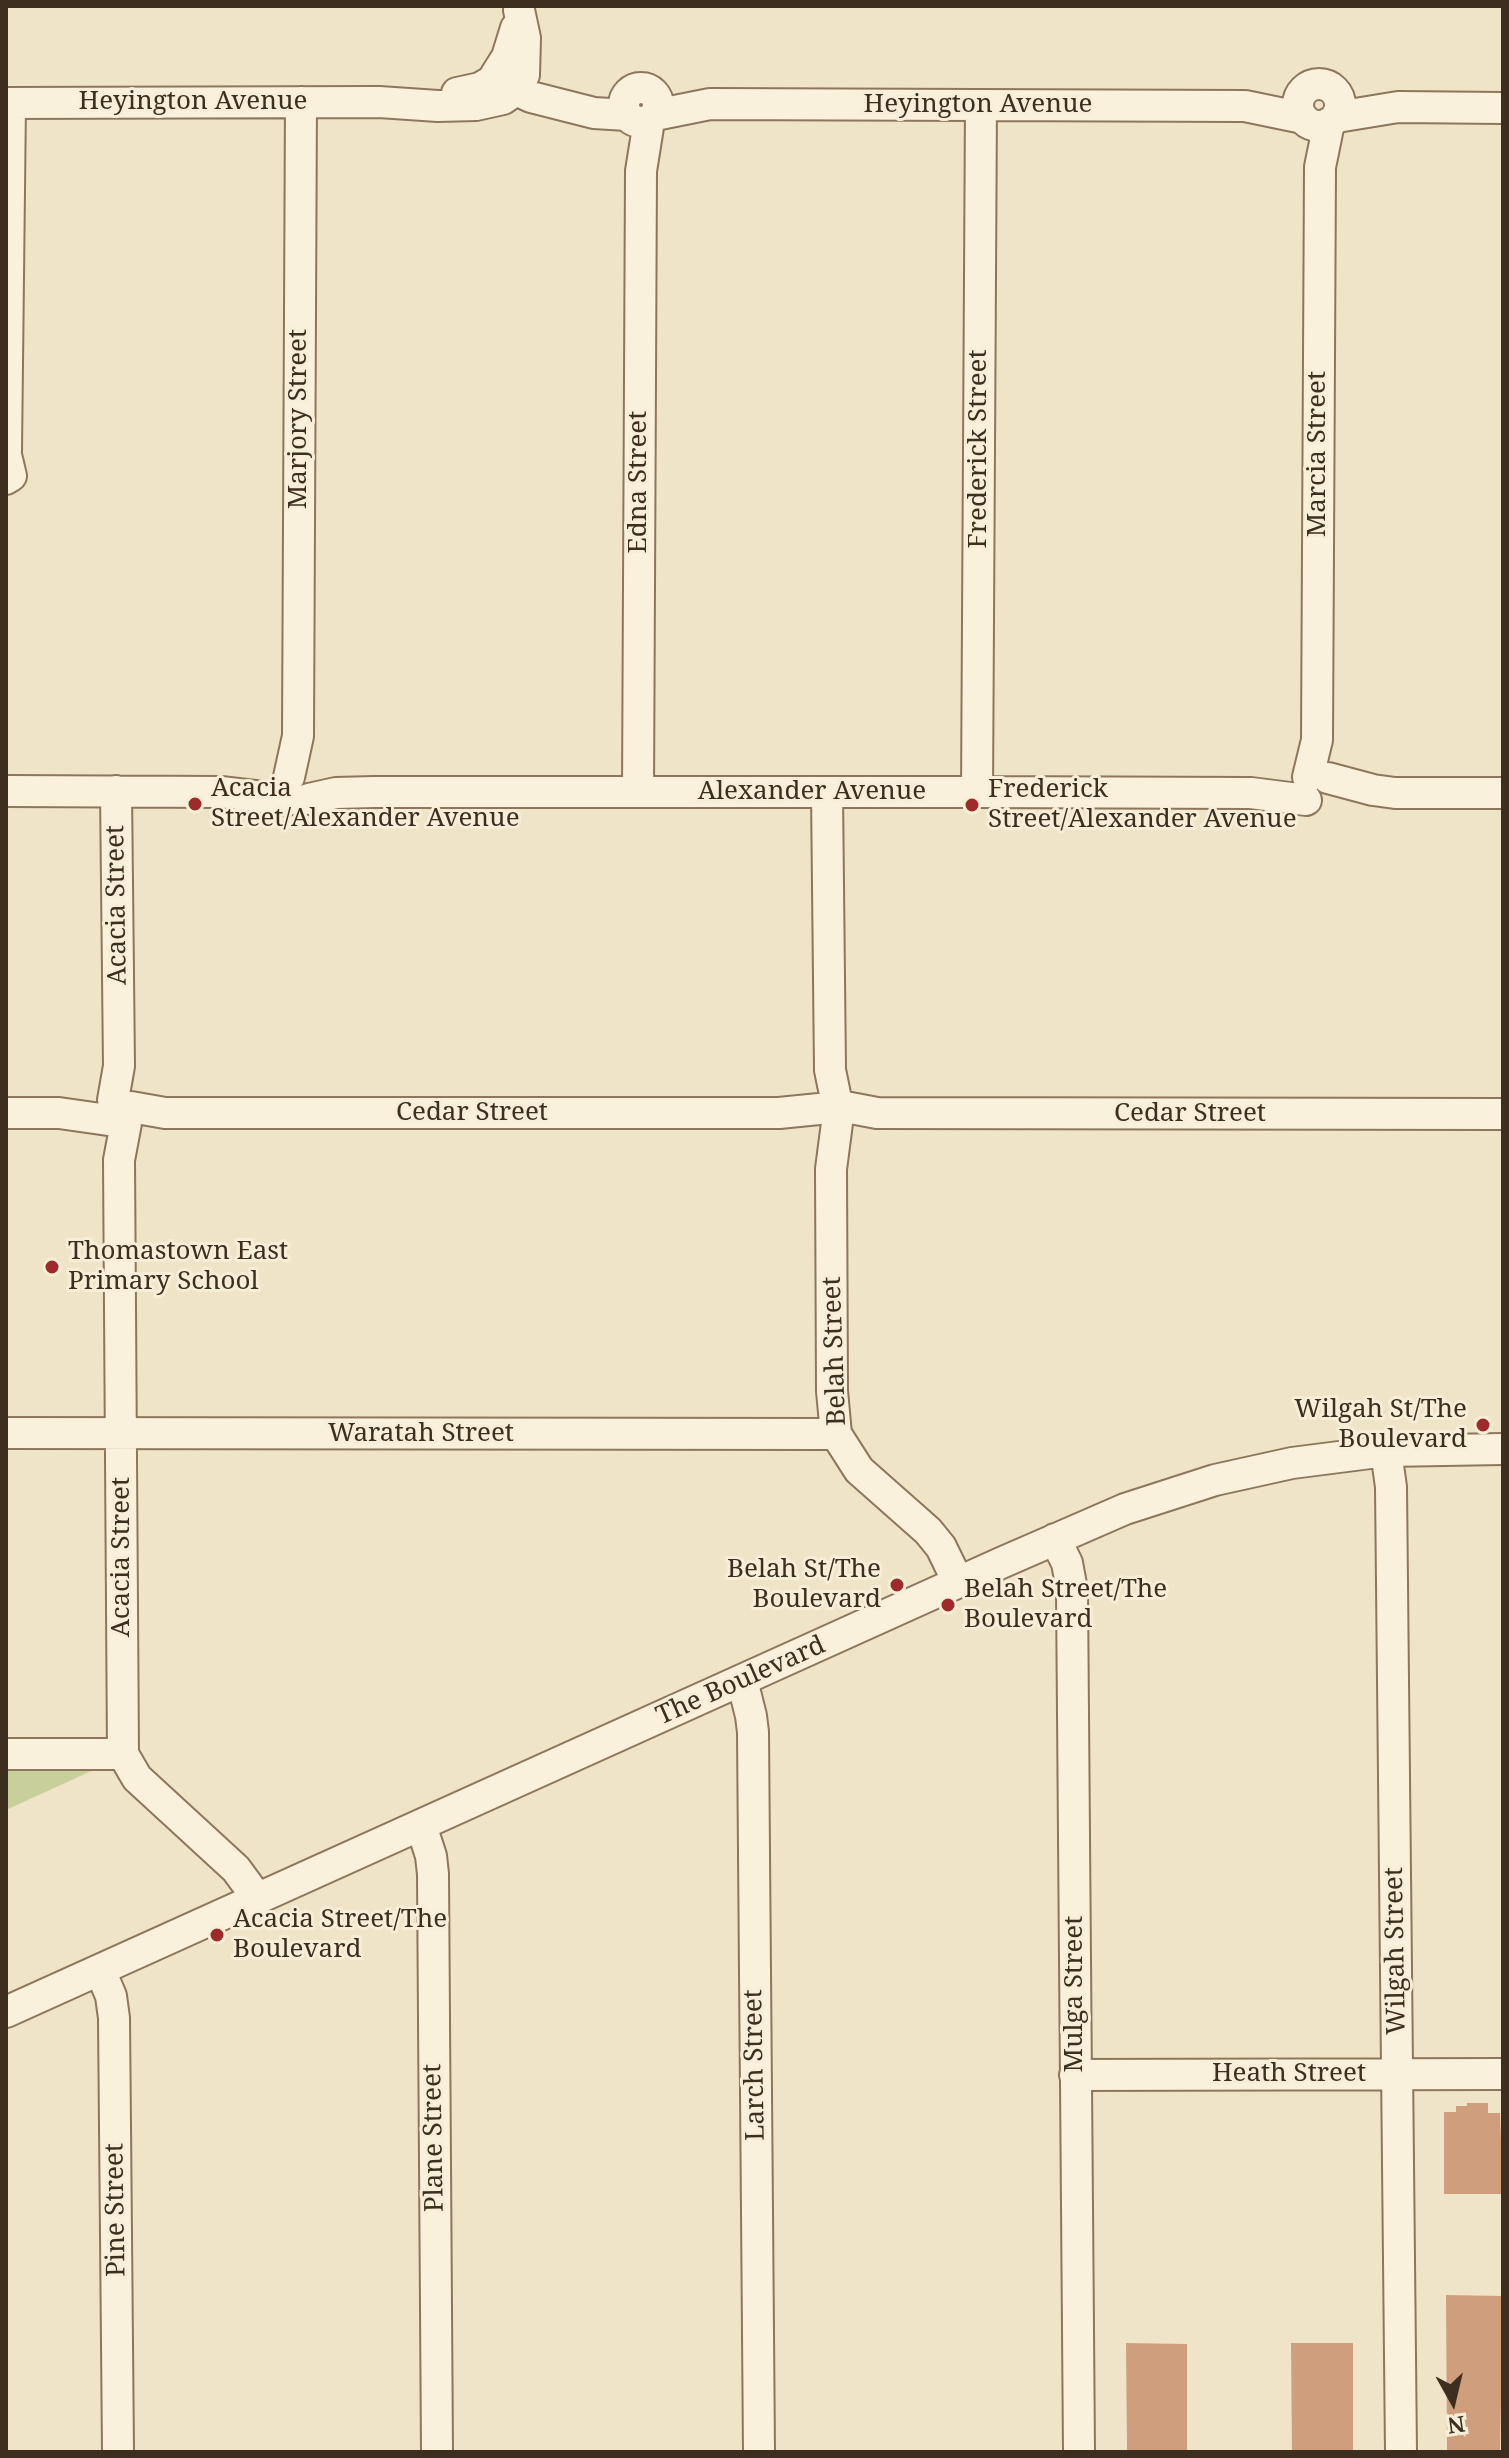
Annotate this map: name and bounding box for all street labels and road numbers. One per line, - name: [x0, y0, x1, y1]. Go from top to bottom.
- street label: Heyington Avenue: [79, 86, 307, 118]
- street label: Heyington Avenue: [864, 89, 1092, 121]
- street label: Marjory Street: [283, 329, 315, 509]
- street label: Frederick Street: [963, 349, 995, 549]
- street label: Marcia Street: [1302, 371, 1334, 537]
- street label: Edna Street: [623, 411, 655, 553]
- street label: Alexander Avenue: [698, 776, 926, 808]
- street label: Acacia Street: [100, 825, 134, 985]
- street label: Cedar Street: [396, 1097, 548, 1129]
- street label: Cedar Street: [1114, 1098, 1266, 1130]
- street label: Belah Street: [817, 1276, 853, 1426]
- street label: Waratah Street: [328, 1418, 514, 1450]
- street label: Acacia Street: [106, 1477, 138, 1637]
- street label: The Boulevard: [652, 1630, 830, 1732]
- street label: Wilgah Street: [1379, 1867, 1413, 2035]
- street label: Mulga Street: [1059, 1916, 1091, 2072]
- street label: Larch Street: [738, 1989, 772, 2141]
- street label: Heath Street: [1212, 2058, 1366, 2090]
- street label: Plane Street: [417, 2064, 451, 2212]
- street label: Pine Street: [99, 2143, 133, 2277]

